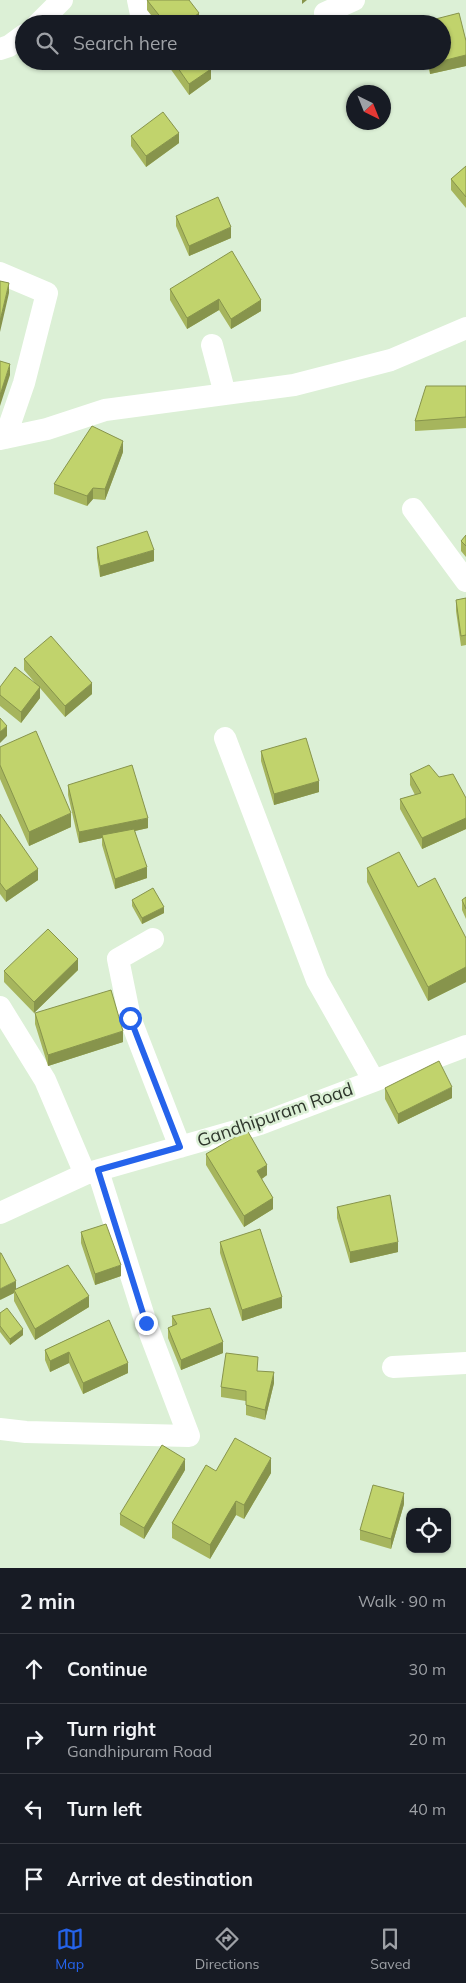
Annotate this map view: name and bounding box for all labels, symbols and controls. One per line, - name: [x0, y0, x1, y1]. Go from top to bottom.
- search box: [15, 15, 451, 70]
- icon: search: [33, 29, 61, 57]
- text: Search here: [73, 31, 177, 55]
- north arrow: [346, 85, 391, 130]
- route start: [119, 1007, 142, 1030]
- street label: Gandhipuram Road: [194, 1077, 356, 1152]
- route end: [135, 1312, 158, 1335]
- map controls: [406, 1508, 451, 1553]
- button: locate: [406, 1508, 451, 1553]
- text: 2 min: [20, 1588, 75, 1614]
- text: Walk · 90 m: [358, 1591, 446, 1611]
- icon: ahead: [20, 1655, 48, 1683]
- text: Continue: [67, 1657, 147, 1681]
- text: 30 m: [409, 1659, 446, 1679]
- text: Turn right: [67, 1717, 156, 1741]
- icon: right: [20, 1725, 48, 1753]
- text: 20 m: [409, 1729, 446, 1749]
- text: Gandhipuram Road: [67, 1741, 212, 1761]
- icon: left: [20, 1795, 48, 1823]
- text: Turn left: [67, 1797, 142, 1821]
- text: 40 m: [409, 1799, 446, 1819]
- icon: arrive: [20, 1865, 48, 1893]
- text: Arrive at destination: [67, 1867, 253, 1891]
- tab: Map: [55, 1925, 84, 1973]
- tab: Directions: [195, 1925, 260, 1973]
- tab: Saved: [370, 1925, 411, 1973]

